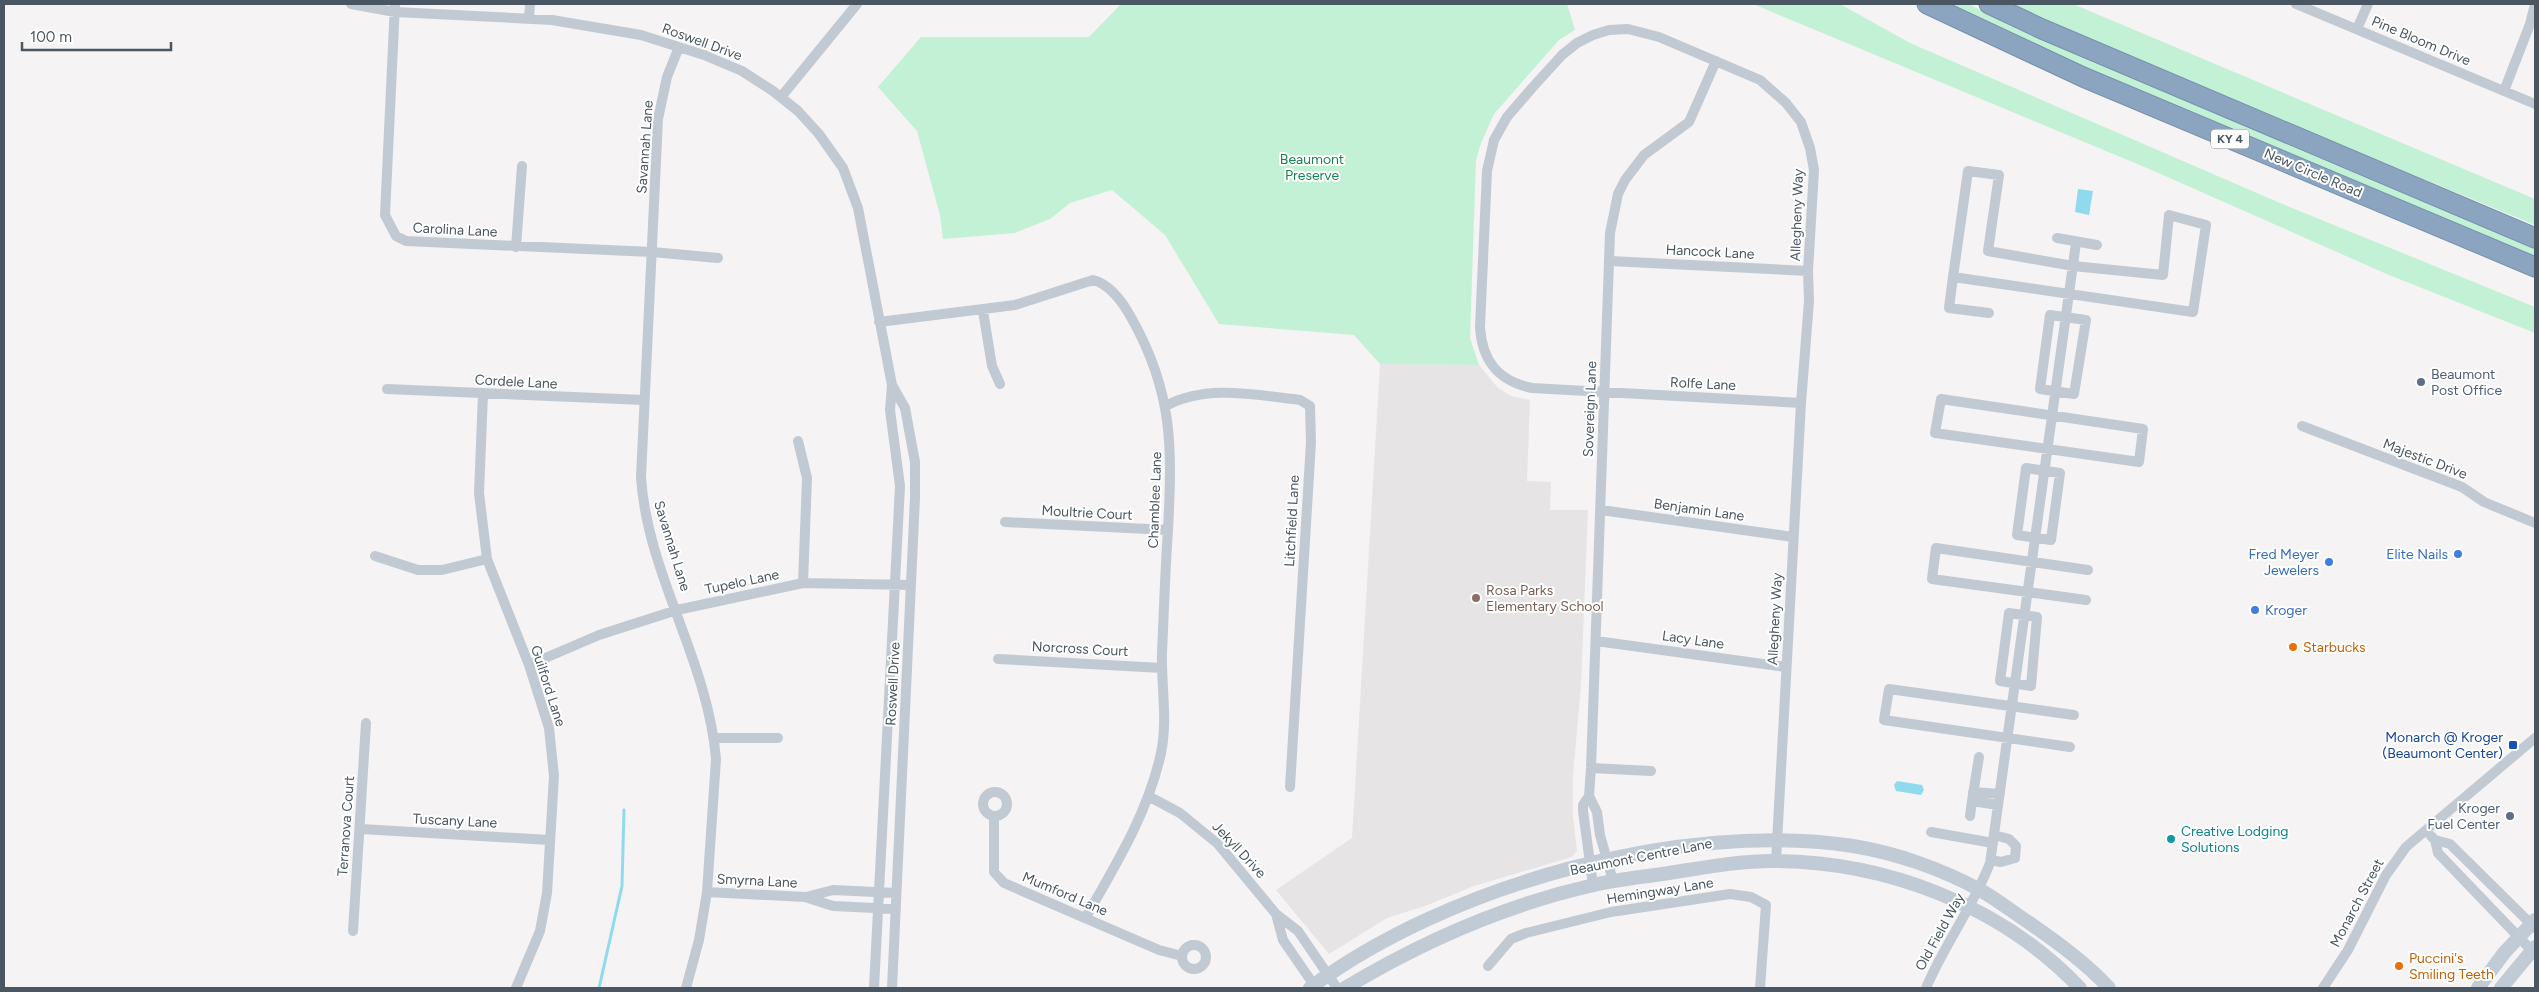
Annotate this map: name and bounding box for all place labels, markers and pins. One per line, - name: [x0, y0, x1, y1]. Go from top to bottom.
- place label: Beaumont Post Office: [2431, 366, 2502, 399]
- marker: Beaumont Post Office: [2415, 376, 2427, 388]
- place label: Fred Meyer Jewelers: [2249, 546, 2319, 579]
- place label: Elite Nails: [2386, 546, 2448, 563]
- marker: Elite Nails: [2452, 548, 2464, 560]
- marker: Fred Meyer Jewelers: [2323, 556, 2335, 568]
- place label: Rosa Parks Elementary School: [1486, 582, 1604, 615]
- marker: Rosa Parks Elementary School: [1470, 592, 1482, 604]
- place label: Kroger: [2265, 602, 2307, 619]
- marker: Kroger: [2249, 604, 2261, 616]
- place label: Starbucks: [2303, 639, 2366, 656]
- marker: Starbucks: [2287, 641, 2299, 653]
- place label: Monarch @ Kroger (Beaumont Center): [2382, 729, 2503, 762]
- marker: Monarch @ Kroger (Beaumont Center): [2507, 739, 2519, 751]
- place label: Kroger Fuel Center: [2427, 800, 2500, 833]
- marker: Kroger Fuel Center: [2504, 810, 2516, 822]
- place label: Creative Lodging Solutions: [2181, 823, 2288, 856]
- marker: Creative Lodging Solutions: [2165, 833, 2177, 845]
- place label: Puccini's Smiling Teeth: [2409, 950, 2494, 983]
- marker: Puccini's Smiling Teeth: [2393, 960, 2405, 972]

